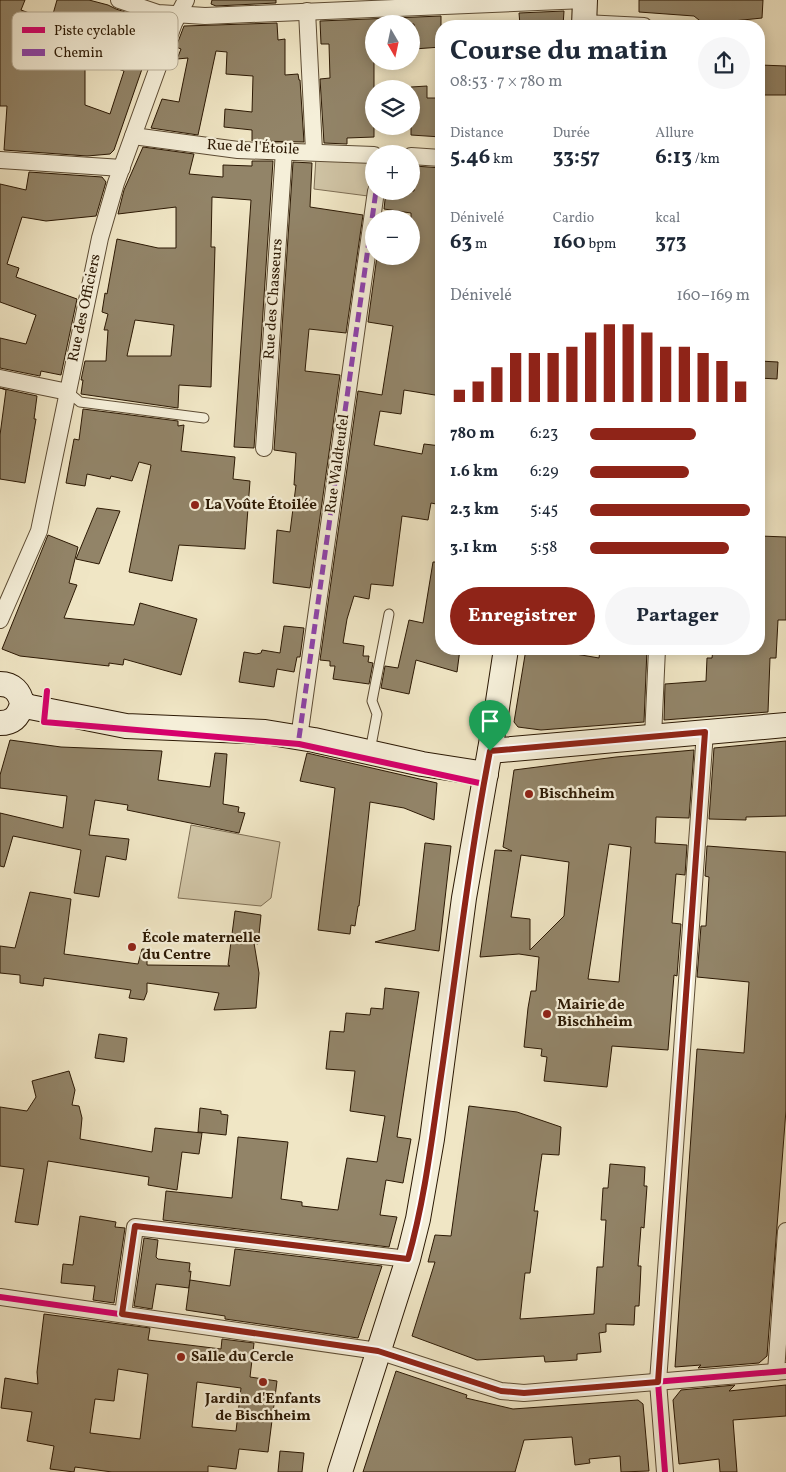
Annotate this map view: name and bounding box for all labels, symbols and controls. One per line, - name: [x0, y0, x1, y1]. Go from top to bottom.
- legend: [12, 12, 178, 70]
- north arrow: [365, 15, 420, 70]
- map controls: [365, 15, 420, 265]
- text: Piste cyclable: [54, 22, 136, 41]
- text: Course du matin: [450, 32, 668, 71]
- button: share: [698, 37, 750, 89]
- text: Chemin: [54, 44, 103, 63]
- text: 08:53 · 7 × 780 m: [450, 71, 562, 93]
- button: layers: [365, 80, 420, 135]
- text: Distance: [450, 124, 504, 143]
- text: Durée: [553, 124, 590, 143]
- text: Allure: [655, 124, 694, 143]
- street label: Rue de l'Étoile: [206, 135, 300, 161]
- text: 5.46: [450, 143, 490, 172]
- text: 33:57: [553, 143, 600, 172]
- text: 6:13: [655, 143, 692, 172]
- button: +: [365, 145, 420, 200]
- text: km: [490, 150, 513, 169]
- text: /km: [692, 150, 720, 169]
- text: Dénivelé: [450, 209, 504, 228]
- text: Cardio: [553, 209, 594, 228]
- text: kcal: [655, 209, 680, 228]
- button: −: [365, 210, 420, 265]
- text: 63: [450, 228, 472, 257]
- text: 160: [553, 228, 586, 257]
- text: 373: [655, 228, 687, 257]
- text: m: [472, 235, 487, 254]
- text: bpm: [586, 235, 616, 254]
- street label: Rue des Chasseurs: [259, 238, 289, 360]
- street label: Rue des Officiers: [63, 252, 107, 364]
- text: Dénivelé: [450, 285, 512, 307]
- text: 160–169 m: [677, 285, 750, 307]
- street label: Rue Waldteufel: [321, 413, 355, 515]
- text: 780 m: [450, 423, 495, 445]
- text: 6:23: [530, 423, 558, 445]
- text: 1.6 km: [450, 461, 498, 483]
- text: 6:29: [530, 461, 559, 483]
- place label: La Voûte Étoilée: [205, 495, 317, 516]
- marker: La Voûte Étoilée: [189, 499, 201, 511]
- text: 2.3 km: [450, 499, 499, 521]
- text: 5:45: [530, 499, 558, 521]
- text: 3.1 km: [450, 537, 498, 559]
- text: 5:58: [530, 537, 557, 559]
- button: Enregistrer: [450, 587, 595, 645]
- button: Partager: [605, 587, 750, 645]
- pin: [469, 700, 511, 751]
- icon: arrive: [476, 707, 504, 735]
- place label: Bischheim: [539, 784, 615, 805]
- marker: Bischheim: [523, 788, 535, 800]
- place label: École maternelle du Centre: [142, 928, 261, 966]
- marker: École maternelle du Centre: [126, 941, 138, 953]
- place label: Mairie de Bischheim: [557, 995, 633, 1033]
- marker: Mairie de Bischheim: [541, 1008, 553, 1020]
- place label: Salle du Cercle: [191, 1347, 294, 1368]
- marker: Salle du Cercle: [175, 1351, 187, 1363]
- marker: Jardin d'Enfants de Bischheim: [257, 1376, 269, 1388]
- place label: Jardin d'Enfants de Bischheim: [204, 1389, 321, 1427]

